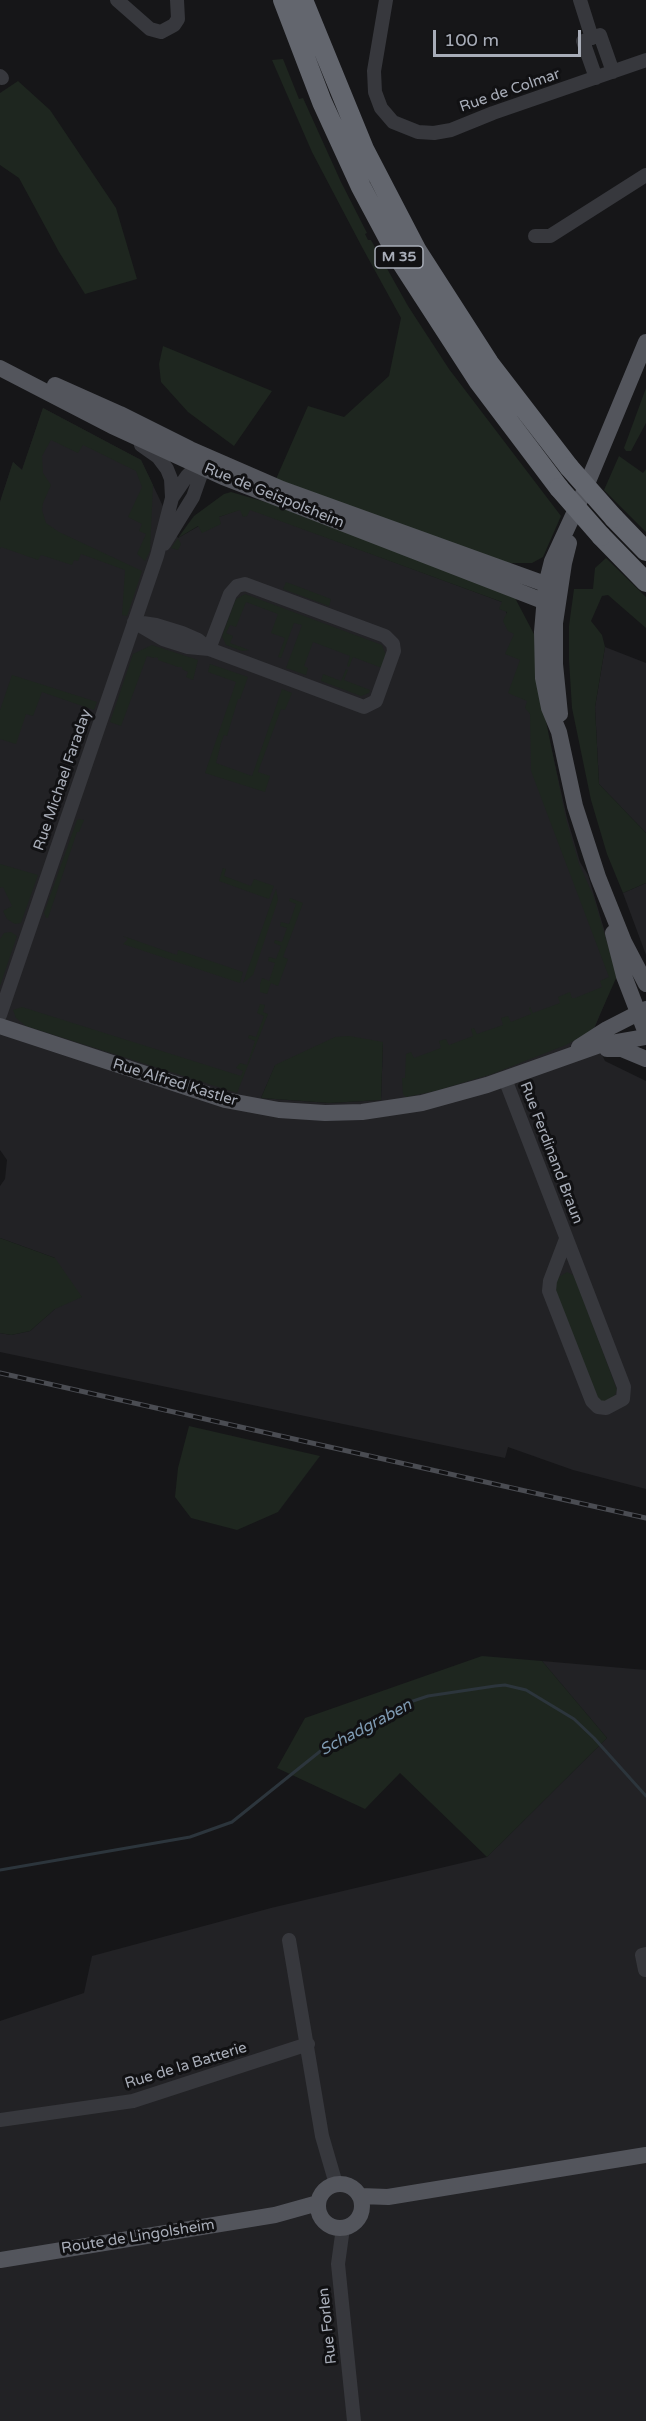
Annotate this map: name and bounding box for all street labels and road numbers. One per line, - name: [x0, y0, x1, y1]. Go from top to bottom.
- street label: Rue de Colmar: [457, 65, 563, 117]
- road number: M 35: [375, 246, 423, 268]
- street label: Rue de Geispolsheim: [201, 460, 347, 532]
- street label: Rue Michael Faraday: [30, 707, 96, 853]
- street label: Rue Alfred Kastler: [110, 1055, 240, 1111]
- street label: Rue Ferdinand Braun: [516, 1079, 586, 1227]
- street label: Rue de la Batterie: [123, 2039, 249, 2093]
- street label: Route de Lingolsheim: [60, 2216, 216, 2258]
- street label: Rue Forlen: [315, 2287, 341, 2365]

